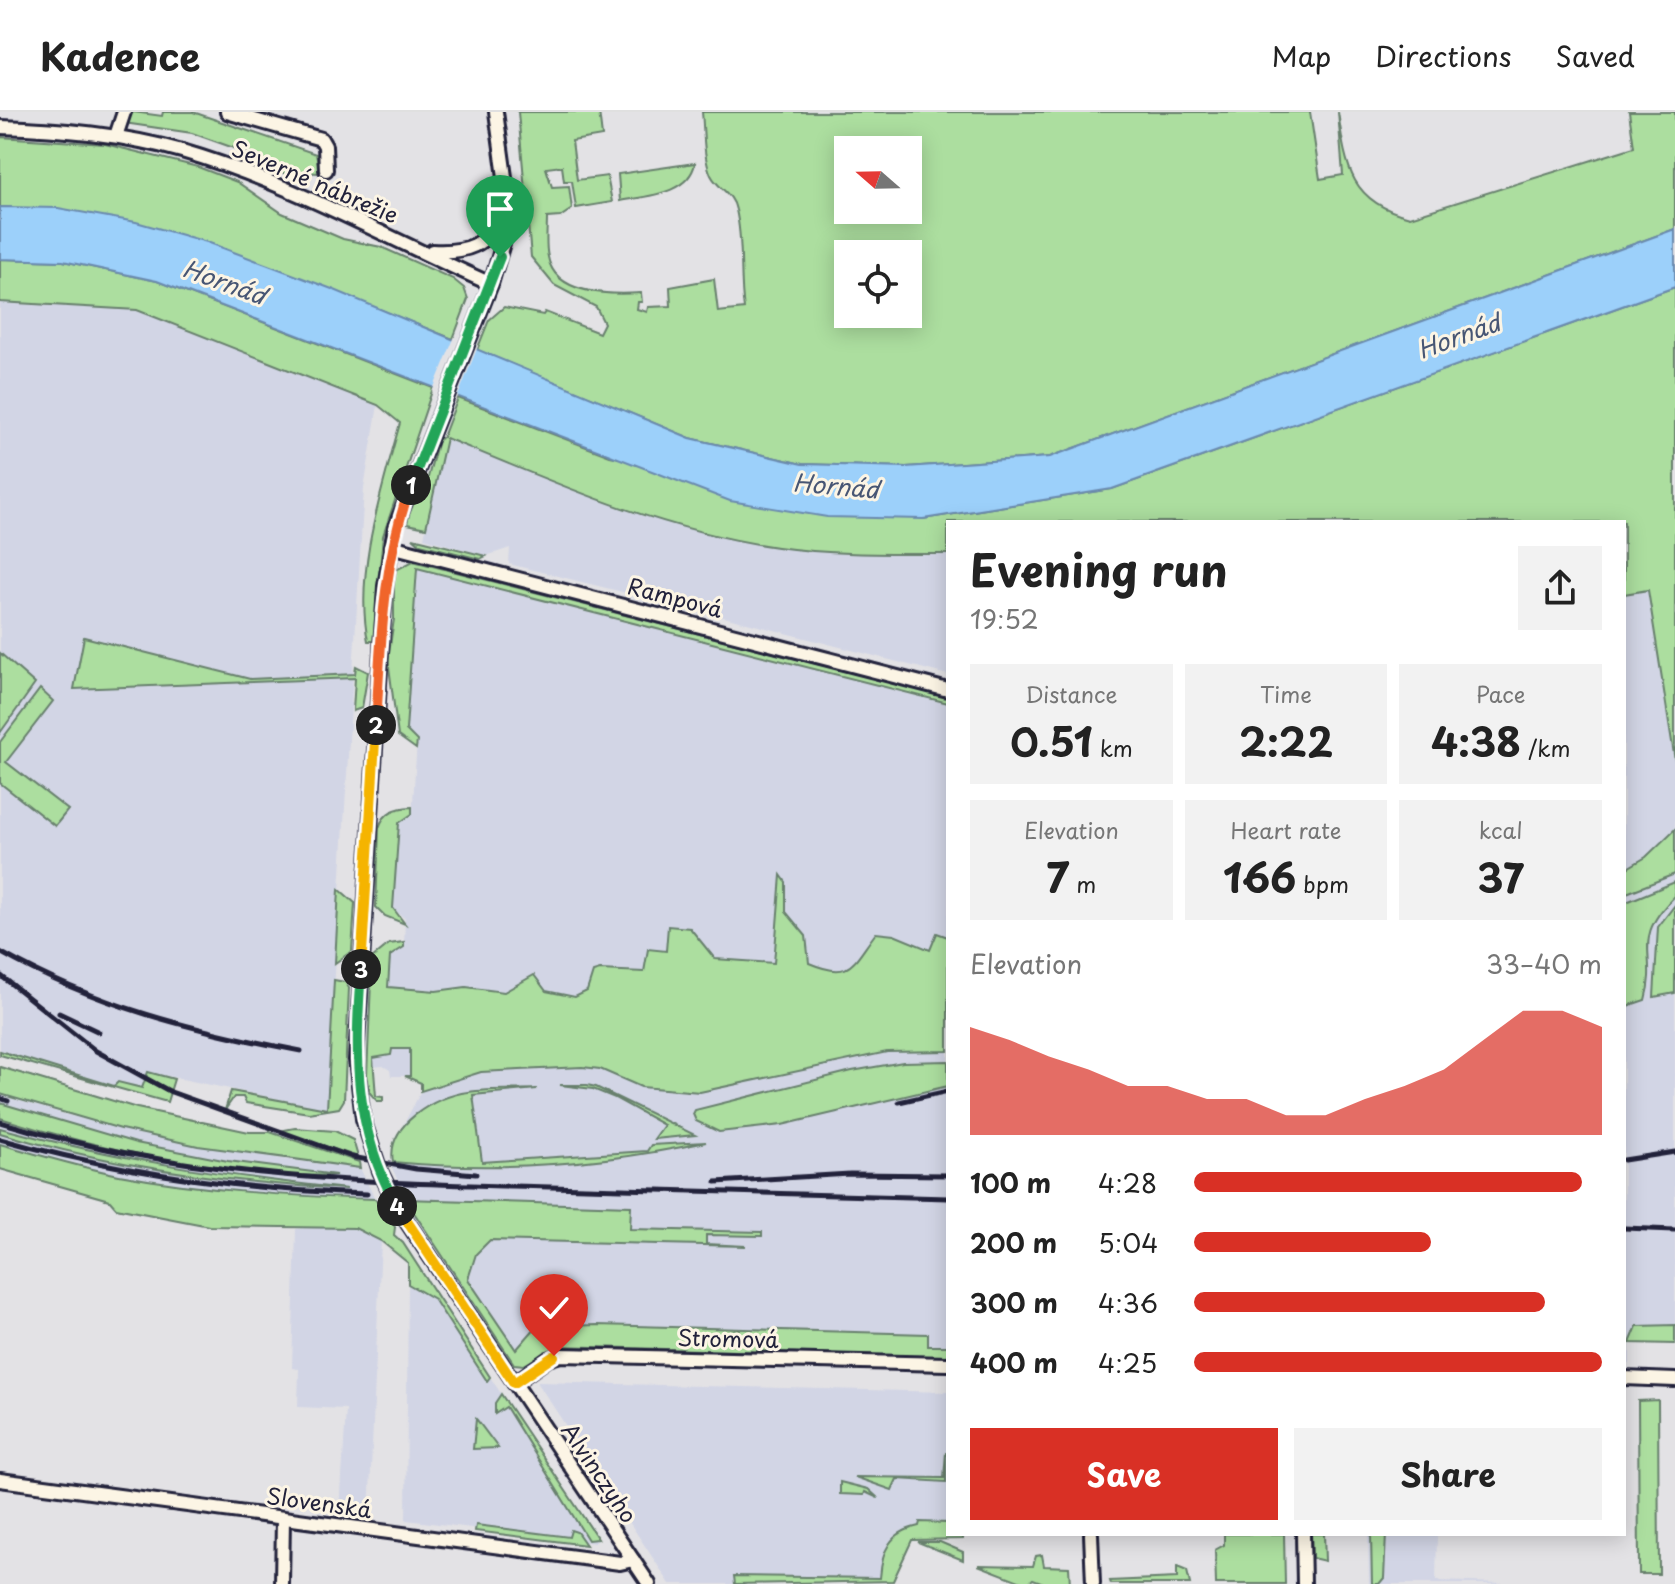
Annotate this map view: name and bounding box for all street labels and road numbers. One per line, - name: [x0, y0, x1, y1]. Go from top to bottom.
- street label: Severné nábrežie: [227, 131, 404, 231]
- street label: Rampová: [624, 568, 727, 625]
- street label: Stromová: [677, 1320, 779, 1355]
- street label: Alvinczyho: [554, 1415, 646, 1529]
- street label: Slovenská: [265, 1478, 374, 1525]

